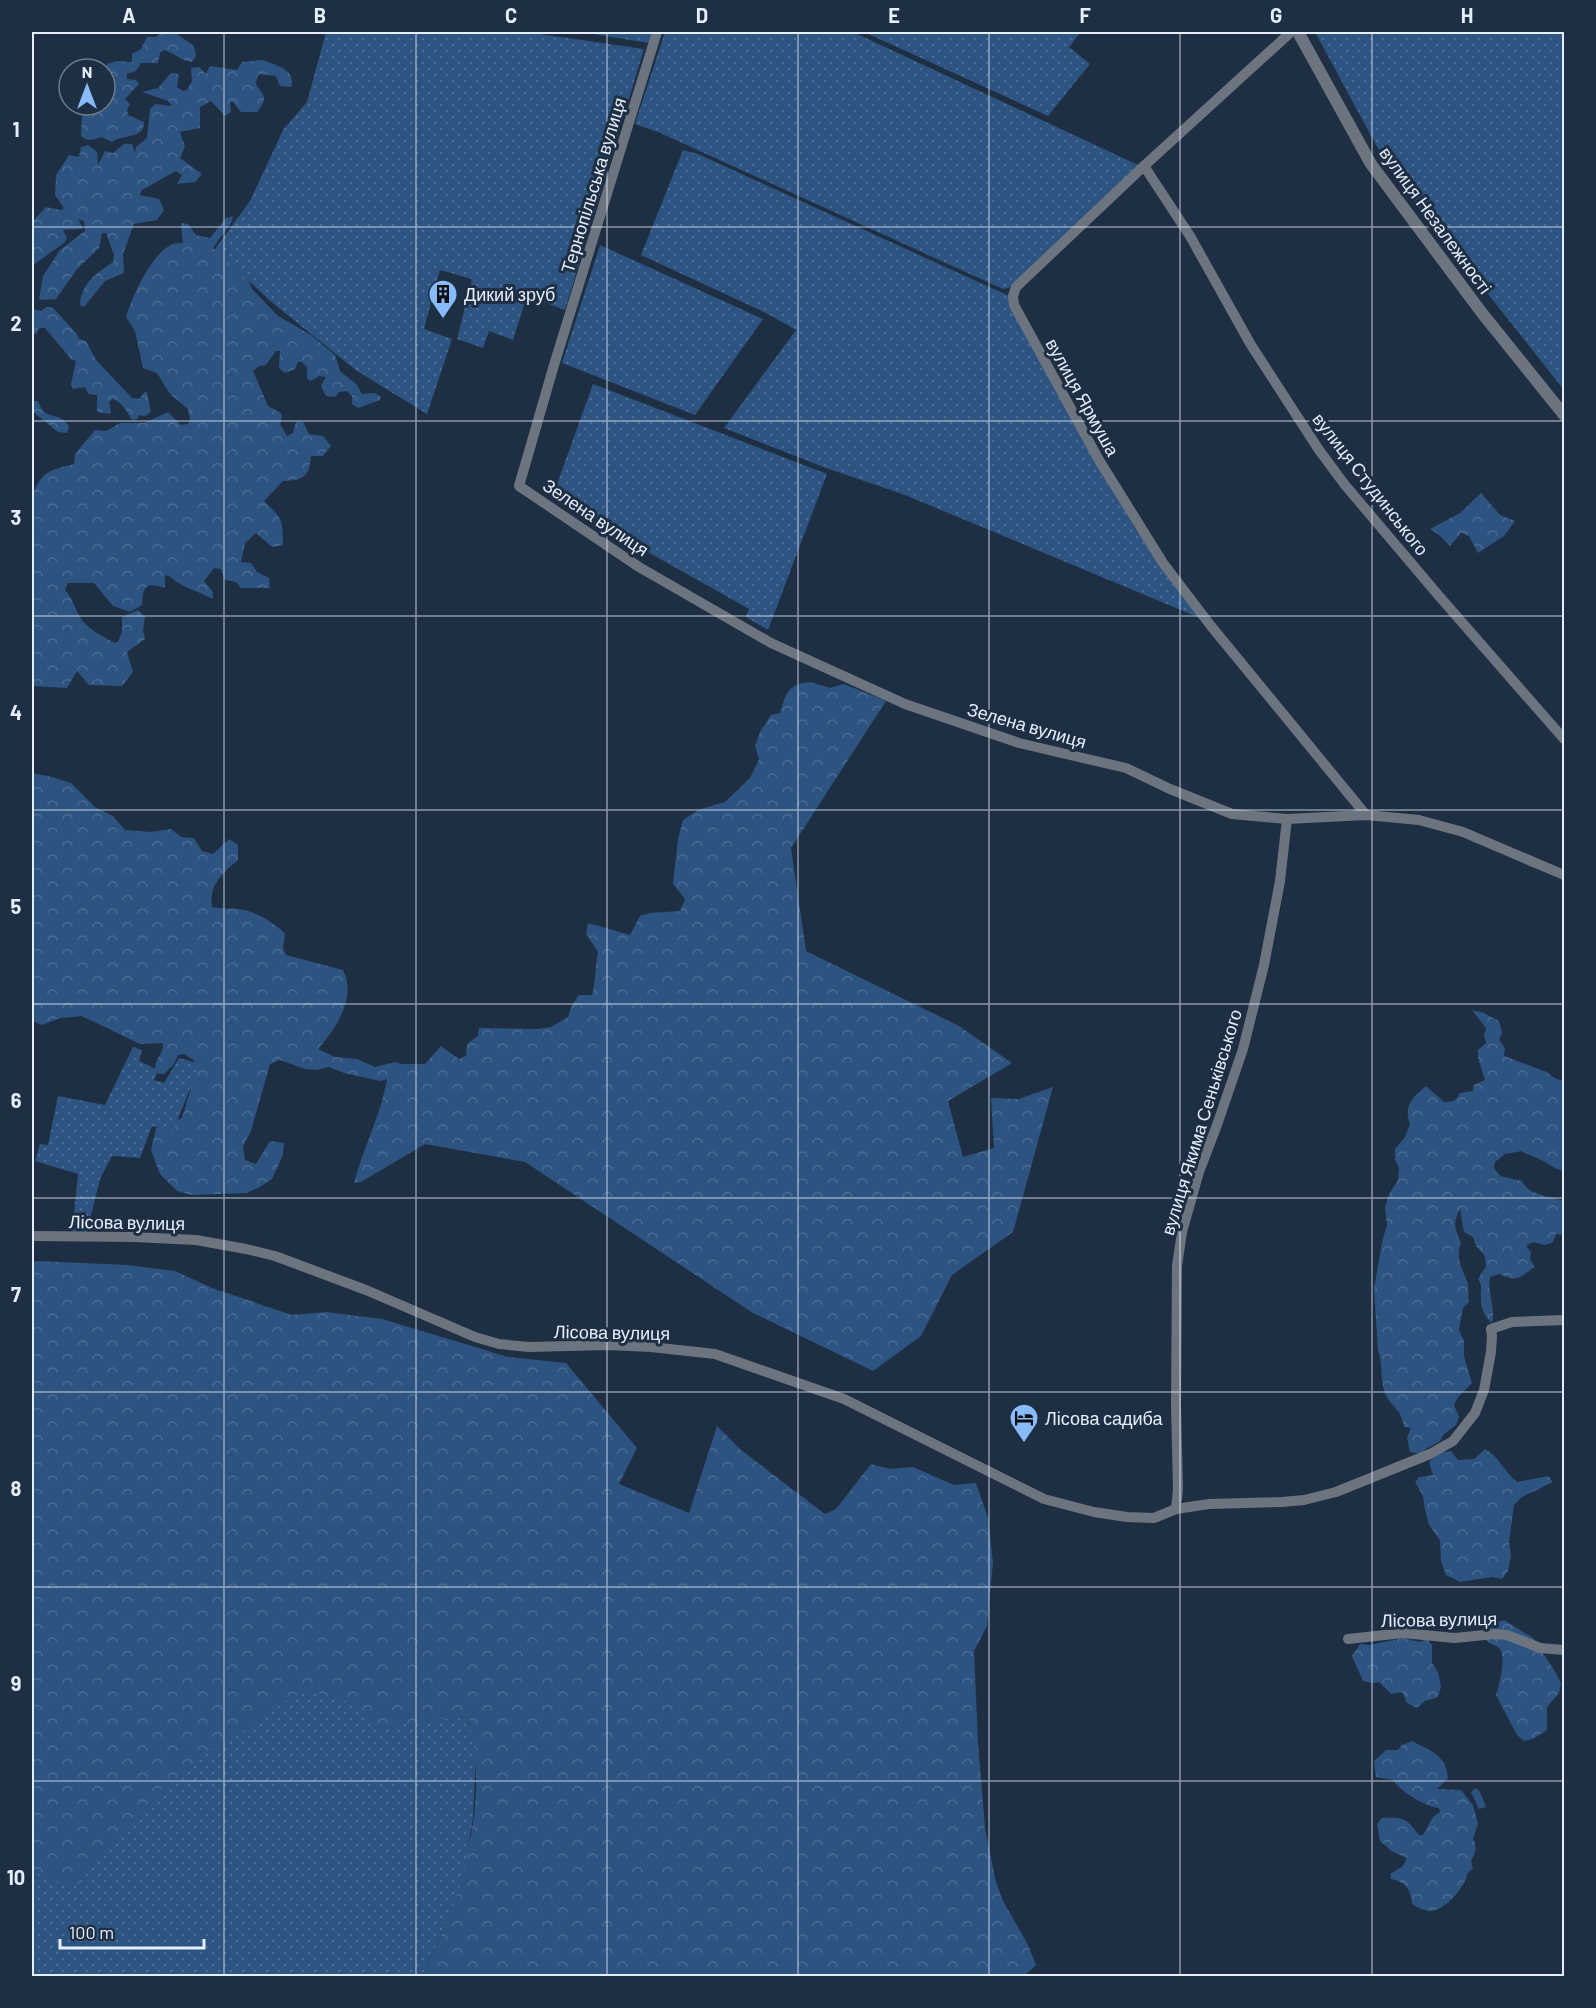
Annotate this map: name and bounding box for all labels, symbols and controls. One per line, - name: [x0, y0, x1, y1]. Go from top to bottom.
- text: A: [122, 3, 136, 27]
- text: B: [314, 3, 326, 27]
- text: C: [505, 3, 517, 27]
- text: D: [696, 3, 708, 27]
- text: E: [888, 3, 900, 27]
- text: F: [1079, 3, 1091, 27]
- text: G: [1270, 3, 1282, 27]
- text: H: [1461, 3, 1473, 27]
- north arrow: [57, 57, 117, 117]
- text: N: [82, 62, 92, 81]
- street label: Тернопільська вулиця: [556, 95, 630, 275]
- text: 1: [12, 117, 20, 141]
- street label: вулиця Незалежності: [1375, 142, 1497, 298]
- building icon: Дикий зруб: [427, 278, 459, 320]
- place label: Дикий зруб: [464, 283, 555, 305]
- text: 2: [10, 311, 22, 335]
- street label: вулиця Ярмуша: [1042, 334, 1125, 460]
- street label: вулиця Студинського: [1308, 408, 1434, 560]
- street label: Зелена вулиця: [539, 474, 653, 560]
- text: 3: [11, 505, 21, 529]
- street label: Зелена вулиця: [965, 698, 1089, 752]
- text: 4: [10, 700, 22, 724]
- text: 5: [11, 894, 22, 918]
- street label: вулиця Якима Сеньківського: [1156, 1006, 1246, 1238]
- text: 6: [11, 1088, 22, 1112]
- street label: Лісова вулиця: [69, 1210, 185, 1234]
- text: 7: [11, 1282, 21, 1306]
- street label: Лісова вулиця: [554, 1320, 670, 1344]
- hotel icon: Лісова садиба: [1008, 1402, 1040, 1444]
- place label: Лісова садиба: [1045, 1407, 1163, 1429]
- text: 8: [11, 1476, 22, 1500]
- street label: Лісова вулиця: [1381, 1607, 1497, 1631]
- text: 9: [11, 1671, 21, 1695]
- text: 10: [7, 1865, 25, 1889]
- scale bar: [60, 1912, 204, 1950]
- text: 100 m: [69, 1921, 114, 1943]

